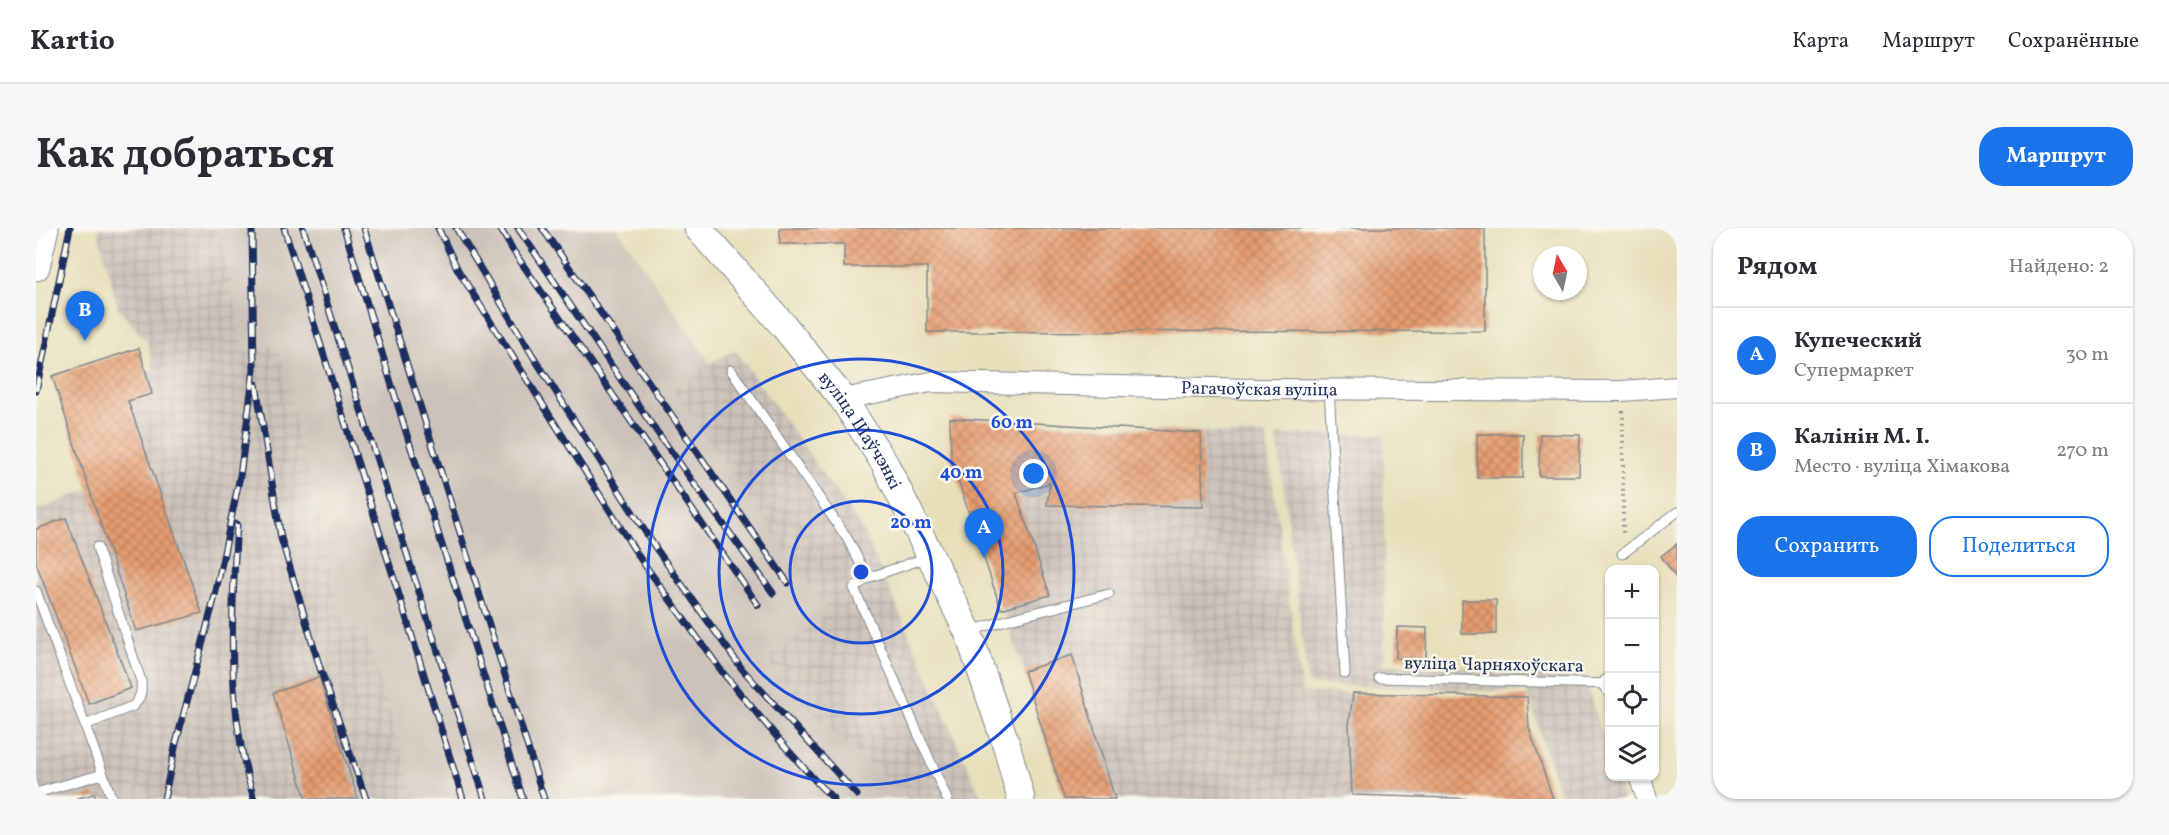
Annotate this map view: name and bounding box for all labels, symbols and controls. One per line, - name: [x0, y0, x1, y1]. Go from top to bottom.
- text: Kartio: [30, 22, 115, 61]
- text: Карта: [1792, 27, 1849, 56]
- text: Маршрут: [1882, 27, 1975, 56]
- text: Сохранённые: [2008, 27, 2139, 56]
- text: Как добраться: [36, 127, 335, 186]
- button: Маршрут: [1979, 127, 2133, 186]
- north arrow: [1533, 246, 1587, 300]
- text: Рядом: [1737, 249, 1817, 285]
- text: Найдено: 2: [2009, 253, 2109, 281]
- pin: B: [65, 291, 104, 341]
- text: Купеческий: [1794, 326, 1922, 357]
- text: A: [1749, 341, 1764, 369]
- text: 30 m: [2065, 341, 2109, 369]
- text: Супермаркет: [1794, 357, 1914, 385]
- street label: вуліца Шаўчэнкі: [812, 367, 907, 494]
- street label: Рагачоўская вуліца: [1181, 376, 1338, 403]
- text: 60 m: [991, 411, 1033, 436]
- text: Калінін М. І.: [1794, 422, 1930, 453]
- text: B: [1750, 437, 1763, 465]
- text: 270 m: [2056, 437, 2109, 465]
- text: Место · вуліца Хімакова: [1794, 453, 2010, 481]
- your location: [1019, 459, 1048, 488]
- text: 40 m: [940, 461, 982, 486]
- pin: A: [964, 508, 1004, 558]
- text: 20 m: [890, 511, 932, 536]
- button: Сохранить: [1737, 516, 1917, 577]
- button: Поделиться: [1929, 516, 2109, 577]
- centre of rings: [851, 562, 871, 582]
- map controls: [1605, 565, 1659, 781]
- button: +: [1605, 565, 1659, 619]
- button: −: [1605, 619, 1659, 673]
- street label: вуліца Чарняхоўскага: [1404, 651, 1584, 680]
- button: locate: [1605, 673, 1659, 727]
- button: layers: [1605, 727, 1659, 781]

